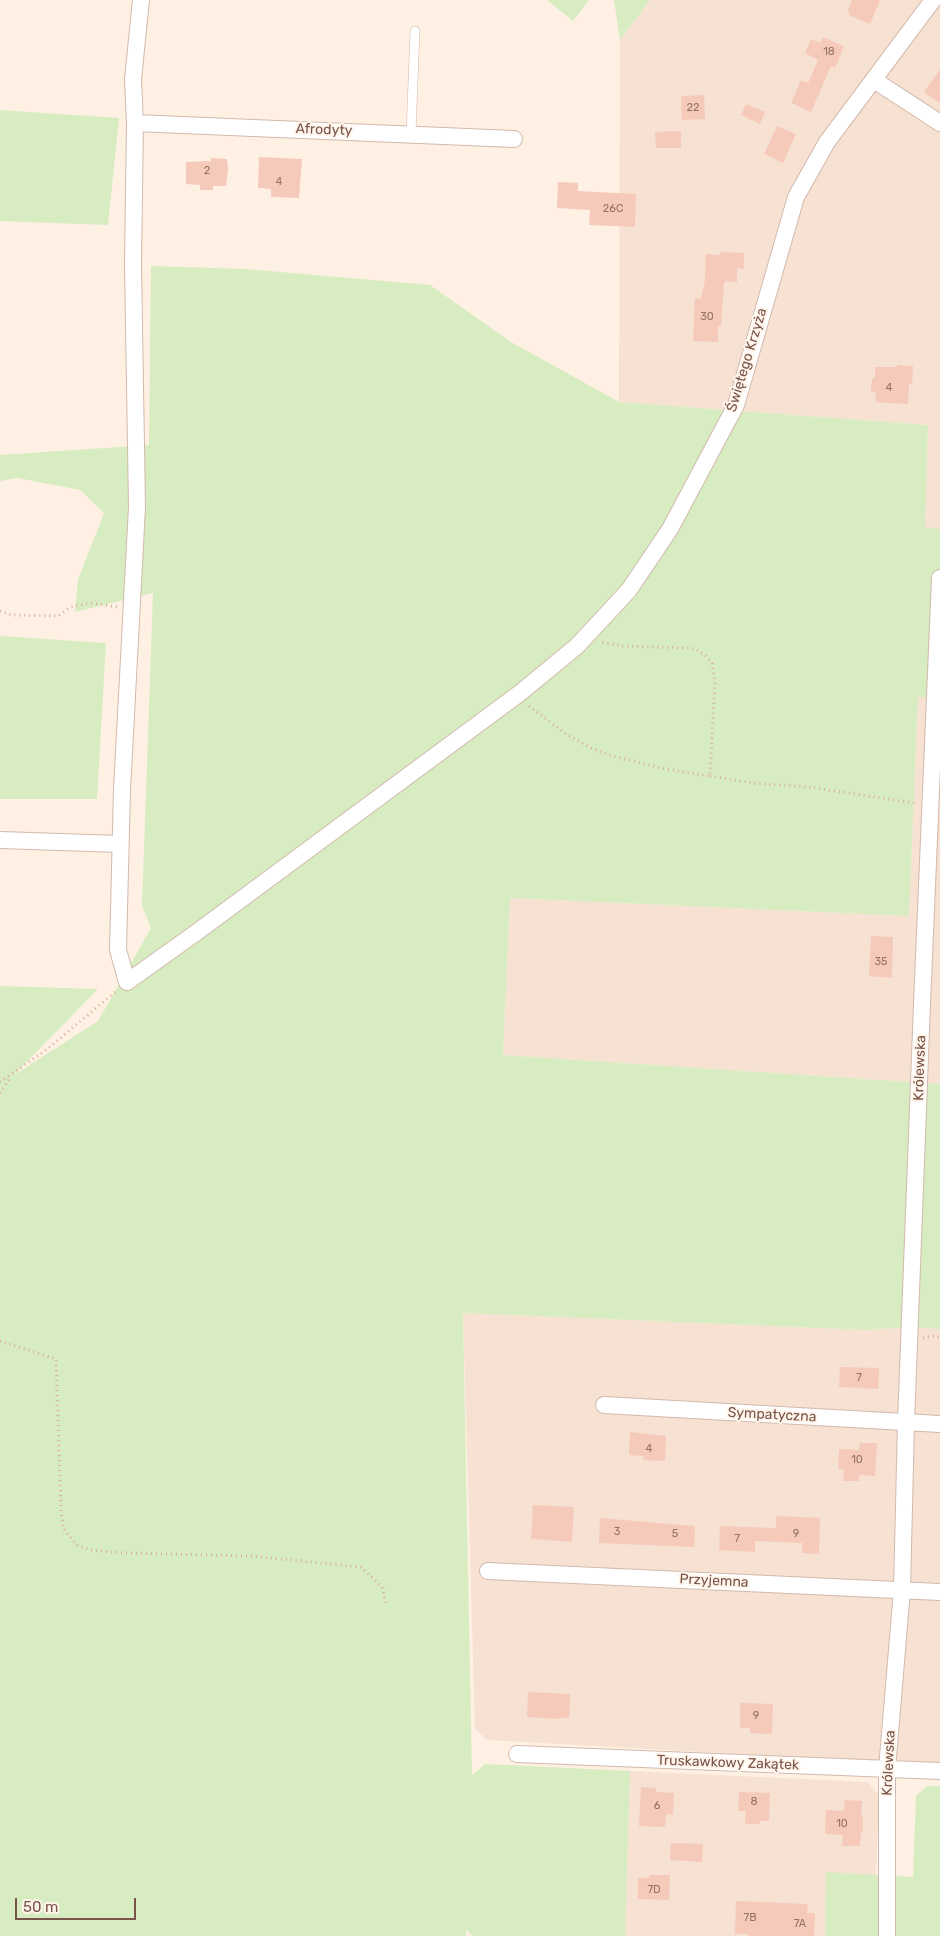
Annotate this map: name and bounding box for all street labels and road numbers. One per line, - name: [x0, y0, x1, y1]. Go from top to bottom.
- street label: Afrodyty: [295, 121, 353, 139]
- street label: Świętego Krzyża: [723, 306, 771, 414]
- street label: Królewska: [910, 1035, 930, 1101]
- street label: Sympatyczna: [727, 1404, 817, 1426]
- street label: Przyjemna: [679, 1571, 749, 1591]
- street label: Królewska: [879, 1730, 899, 1796]
- street label: Truskawkowy Zakątek: [657, 1752, 799, 1774]

